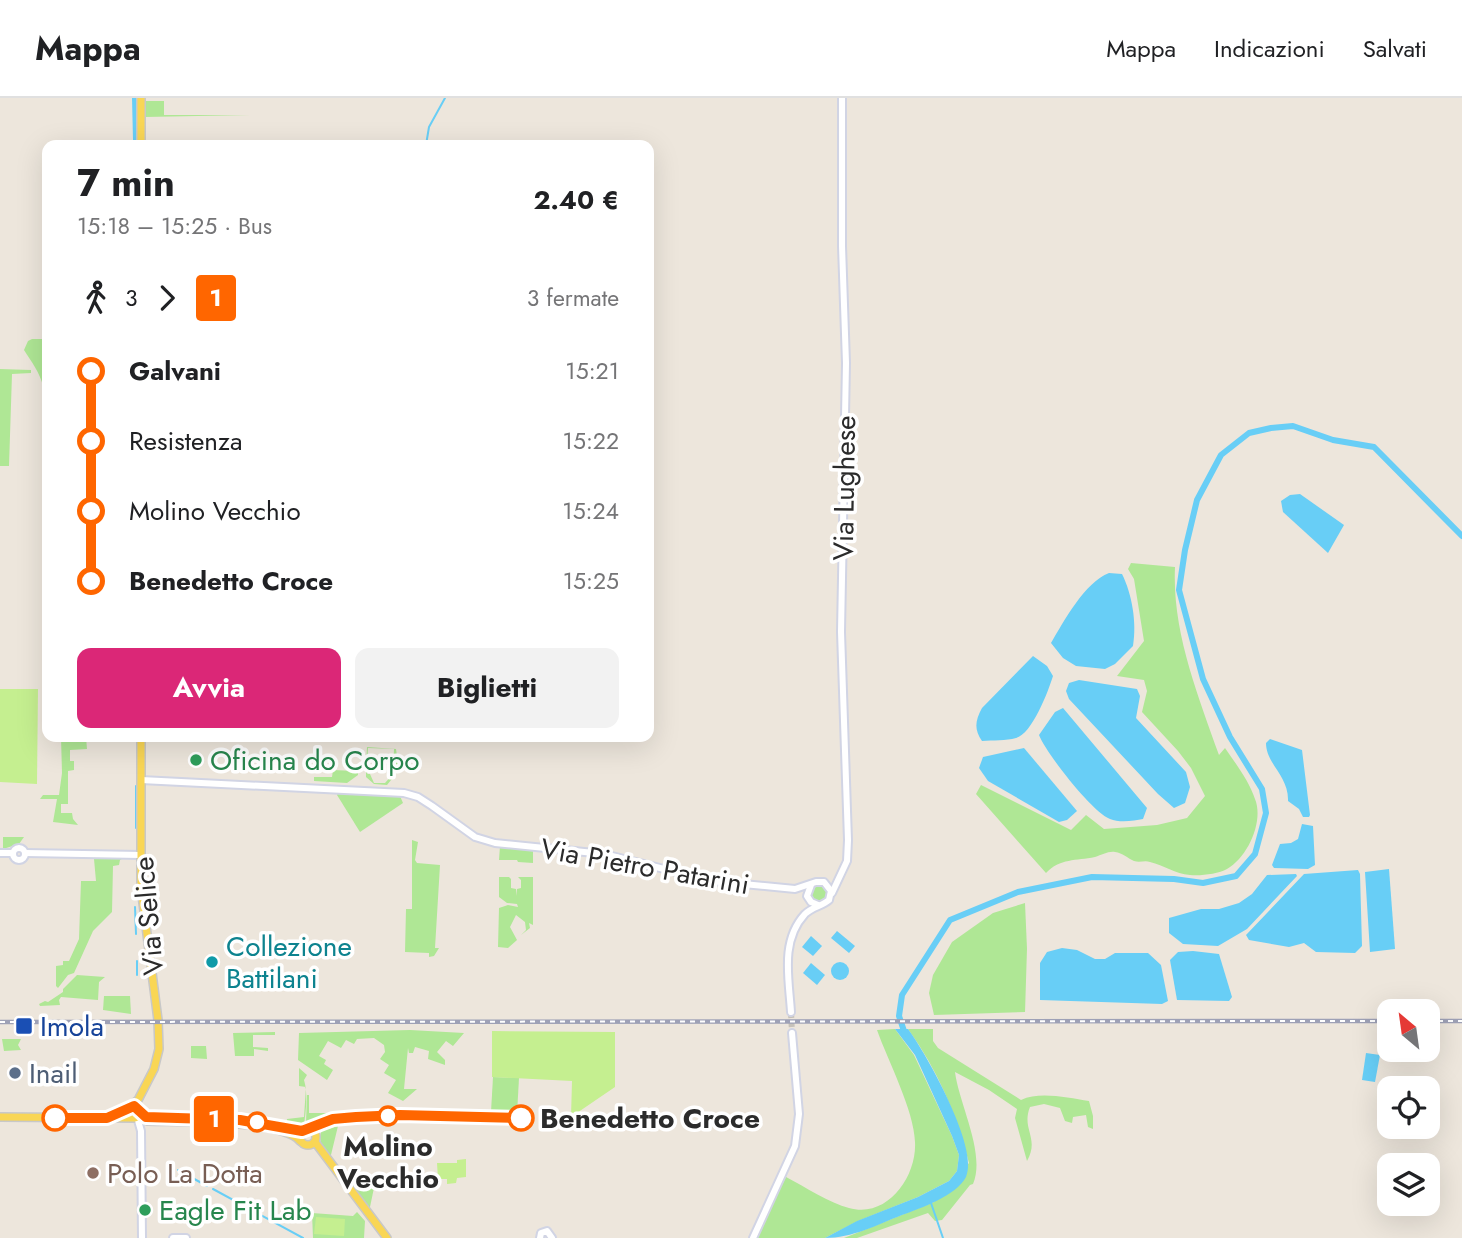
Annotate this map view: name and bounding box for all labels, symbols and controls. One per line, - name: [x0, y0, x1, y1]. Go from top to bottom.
- text: Mappa: [35, 25, 141, 72]
- text: Mappa: [1106, 31, 1176, 66]
- text: Indicazioni: [1214, 31, 1325, 66]
- text: Salvati: [1363, 31, 1427, 66]
- text: 7 min: [77, 155, 175, 210]
- text: 2.40 €: [533, 181, 619, 219]
- text: 15:18 – 15:25 · Bus: [77, 209, 272, 243]
- icon: walk: [77, 279, 115, 317]
- icon: forward: [148, 279, 186, 317]
- text: 1: [210, 280, 222, 315]
- text: 3: [125, 281, 138, 315]
- text: 3 fermate: [527, 281, 619, 315]
- text: Galvani: [129, 352, 221, 390]
- text: 15:21: [565, 354, 619, 388]
- street label: Via Lughese: [823, 415, 866, 561]
- text: Resistenza: [129, 422, 242, 460]
- text: 15:22: [563, 424, 619, 458]
- text: Molino Vecchio: [129, 492, 301, 530]
- text: 15:24: [562, 494, 619, 528]
- text: Benedetto Croce: [129, 562, 333, 600]
- text: 15:25: [563, 564, 619, 598]
- button: Avvia: [77, 648, 341, 728]
- button: Biglietti: [355, 648, 619, 728]
- place label: Oficina do Corpo: [210, 740, 420, 781]
- marker: Oficina do Corpo: [188, 752, 204, 768]
- street label: Via Pietro Patarini: [537, 828, 753, 905]
- street label: Via Selice: [123, 855, 174, 977]
- place label: Collezione Battilani: [226, 926, 352, 999]
- marker: Collezione Battilani: [204, 954, 220, 970]
- north arrow: [1377, 999, 1440, 1062]
- map controls: [1377, 999, 1440, 1216]
- place label: Imola: [40, 1006, 104, 1047]
- marker: Imola: [14, 1016, 34, 1036]
- place label: Inail: [29, 1053, 78, 1094]
- marker: Inail: [7, 1065, 23, 1081]
- button: locate: [1377, 1076, 1440, 1139]
- line badge: 1: [191, 1096, 237, 1142]
- place label: Benedetto Croce: [540, 1098, 760, 1139]
- text: 1: [208, 1101, 220, 1136]
- unlabelled marker: [42, 1105, 68, 1131]
- marker: Benedetto Croce: [508, 1105, 534, 1131]
- marker: Molino Vecchio: [378, 1106, 398, 1126]
- unlabelled marker: [247, 1112, 267, 1132]
- place label: Molino Vecchio: [336, 1126, 439, 1199]
- place label: Polo La Dotta: [107, 1153, 263, 1194]
- button: layers: [1377, 1153, 1440, 1216]
- marker: Polo La Dotta: [85, 1165, 101, 1181]
- place label: Eagle Fit Lab: [159, 1190, 312, 1231]
- marker: Eagle Fit Lab: [137, 1202, 153, 1218]

